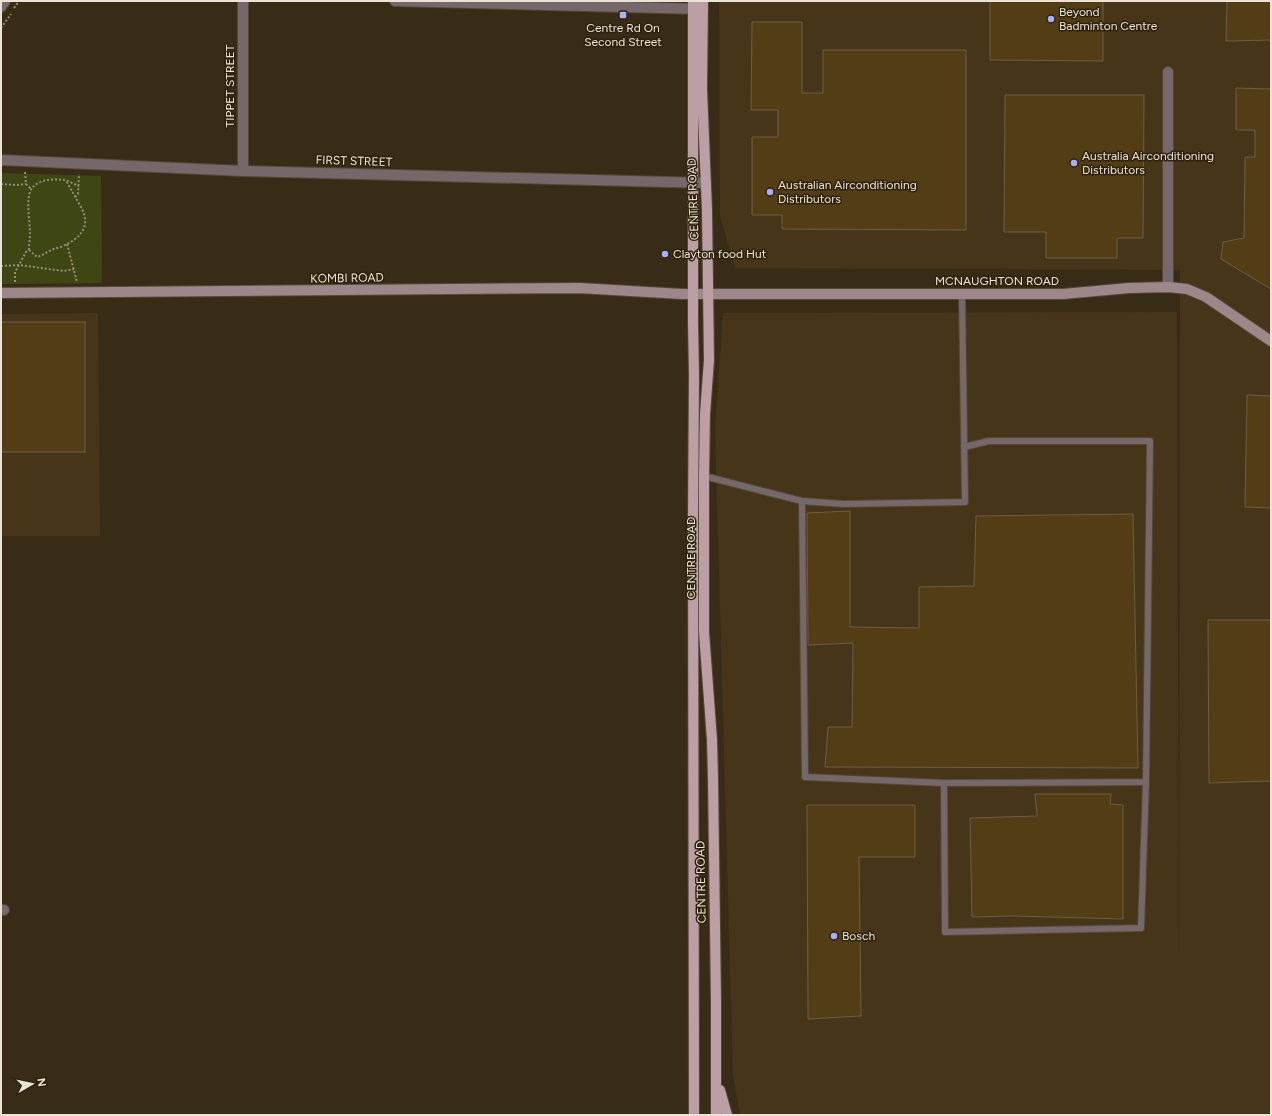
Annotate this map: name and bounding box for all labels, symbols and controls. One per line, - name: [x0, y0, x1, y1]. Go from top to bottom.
- place label: Beyond Badminton Centre: [1059, 5, 1158, 33]
- marker: Centre Rd On Second Street: [618, 10, 628, 20]
- marker: Beyond Badminton Centre: [1046, 14, 1056, 24]
- place label: Centre Rd On Second Street: [584, 21, 662, 49]
- street label: TIPPET STREET: [223, 44, 237, 127]
- place label: Australia Airconditioning Distributors: [1082, 149, 1214, 177]
- street label: FIRST STREET: [315, 153, 393, 169]
- street label: CENTRE ROAD: [685, 158, 701, 240]
- marker: Australia Airconditioning Distributors: [1069, 158, 1079, 168]
- place label: Australian Airconditioning Distributors: [778, 178, 917, 206]
- marker: Australian Airconditioning Distributors: [765, 187, 775, 197]
- place label: Clayton food Hut: [673, 247, 767, 261]
- marker: Clayton food Hut: [660, 249, 670, 259]
- street label: KOMBI ROAD: [310, 270, 384, 286]
- street label: MCNAUGHTON ROAD: [935, 274, 1059, 288]
- street label: CENTRE ROAD: [684, 517, 698, 599]
- street label: CENTRE ROAD: [693, 841, 709, 923]
- place label: Bosch: [842, 929, 875, 943]
- marker: Bosch: [829, 931, 839, 941]
- north arrow: [12, 1064, 52, 1104]
- text: N: [34, 1077, 48, 1088]

